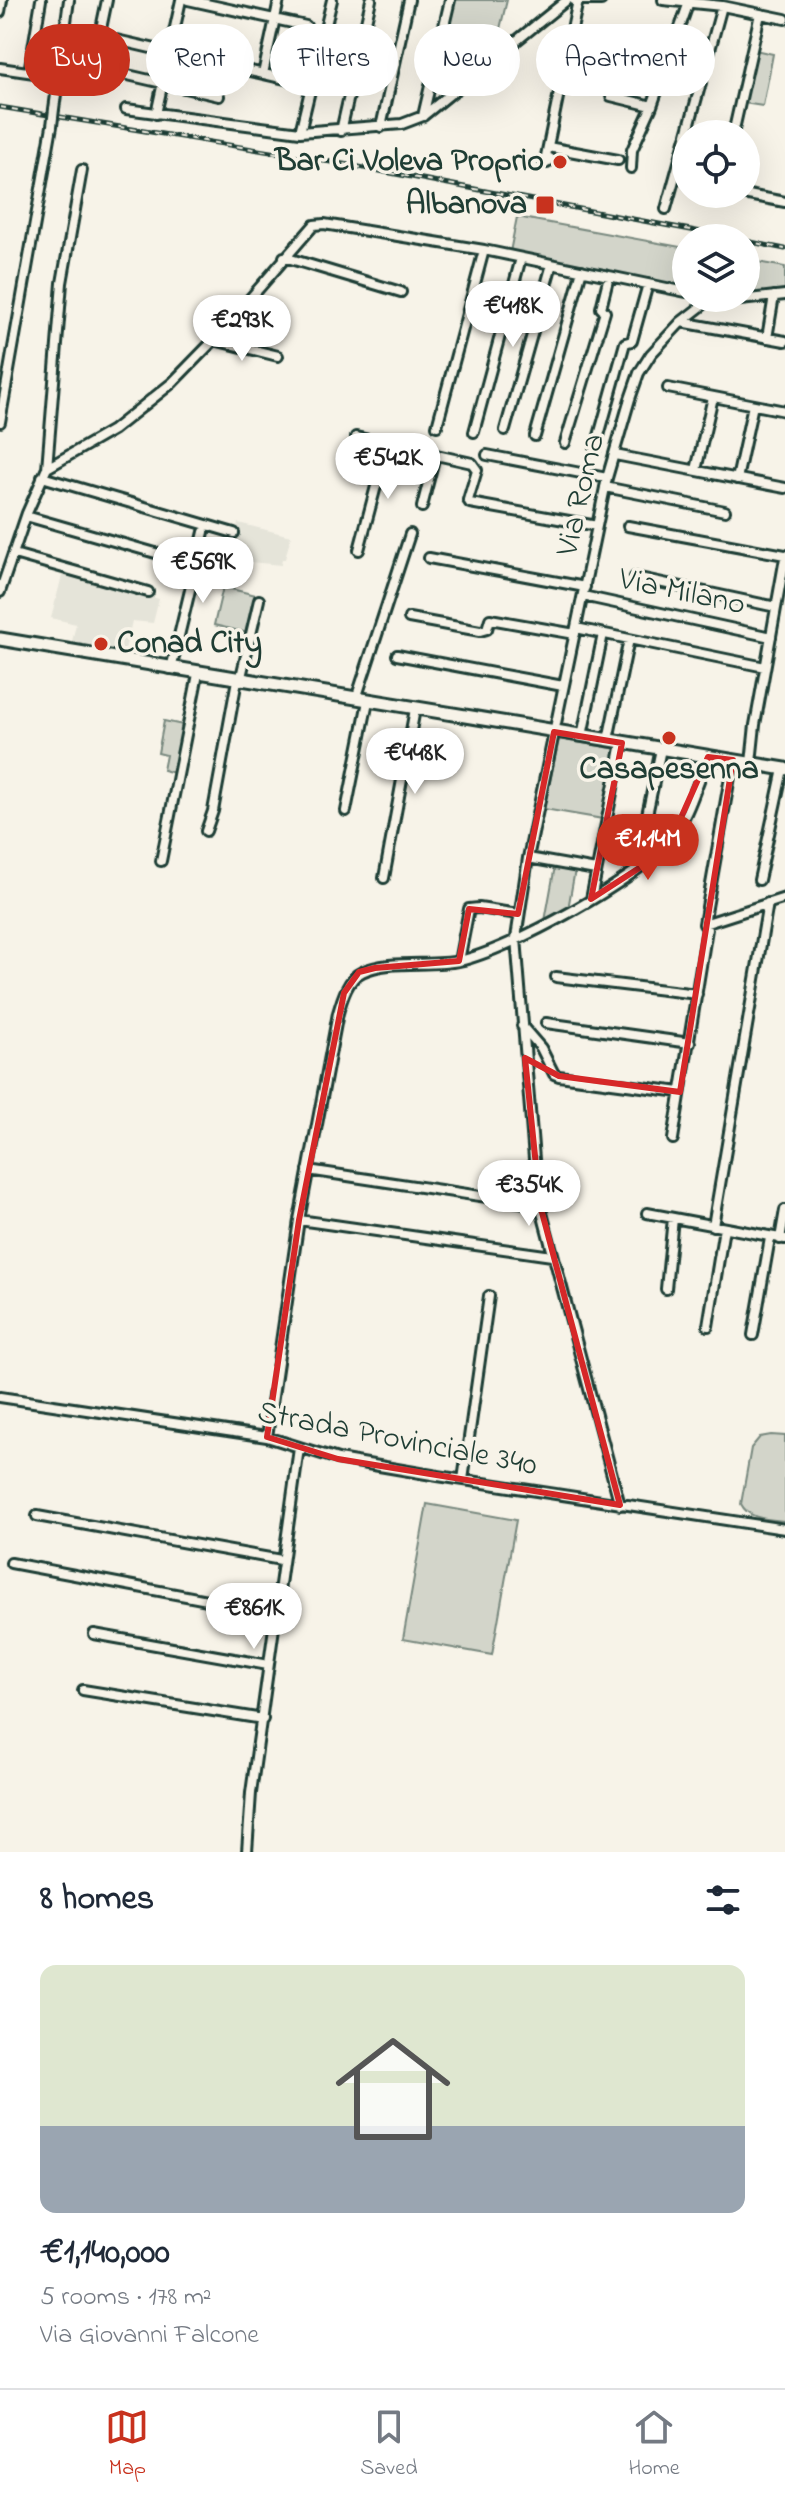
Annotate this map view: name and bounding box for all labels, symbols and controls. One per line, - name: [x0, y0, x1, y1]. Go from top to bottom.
- chip: Buy: [24, 24, 130, 96]
- chip: Rent: [146, 24, 254, 96]
- chip: Filters: [270, 24, 398, 96]
- chip: New: [414, 24, 520, 96]
- chip: Apartment: [536, 24, 715, 96]
- map controls: [672, 120, 760, 312]
- button: locate: [672, 120, 760, 208]
- place label: Bar Ci Voleva Proprio: [273, 139, 544, 186]
- marker: Bar Ci Voleva Proprio: [551, 153, 569, 171]
- place label: Albanova: [406, 182, 527, 229]
- marker: Albanova: [534, 194, 556, 216]
- button: layers: [672, 224, 760, 312]
- pin: €418K: [457, 281, 569, 349]
- text: €418K: [483, 288, 543, 326]
- pin: €293K: [186, 295, 298, 363]
- text: €293K: [211, 302, 273, 340]
- street label: Via Roma: [545, 429, 619, 562]
- pin: €542K: [332, 433, 444, 501]
- text: €542K: [353, 440, 423, 478]
- pin: €569K: [147, 537, 259, 605]
- text: €569K: [171, 544, 235, 582]
- street label: Via Milano: [614, 557, 749, 629]
- place label: Conad City: [117, 621, 262, 669]
- marker: Conad City: [92, 635, 110, 653]
- pin: €448K: [359, 728, 471, 796]
- marker: Casapesenna: [660, 729, 678, 747]
- text: €448K: [384, 735, 446, 773]
- place label: Casapesenna: [579, 747, 759, 794]
- pin: €1.14M: [583, 814, 713, 882]
- text: €1.14M: [615, 821, 681, 859]
- pin: €354K: [473, 1160, 585, 1228]
- text: €354K: [495, 1167, 563, 1205]
- street label: Strada Provinciale 340: [253, 1390, 541, 1490]
- pin: €861K: [198, 1583, 310, 1651]
- text: €861K: [224, 1590, 284, 1628]
- text: 8 homes: [40, 1875, 154, 1925]
- icon: filters: [701, 1878, 745, 1922]
- icon: home: [321, 2017, 465, 2161]
- text: €1,140,000: [40, 2229, 170, 2279]
- text: 5 rooms · 178 m²: [40, 2279, 212, 2317]
- text: Via Giovanni Falcone: [40, 2317, 259, 2355]
- tab: Map: [105, 2405, 149, 2485]
- tab: Saved: [360, 2405, 418, 2485]
- tab: Home: [628, 2405, 680, 2485]

